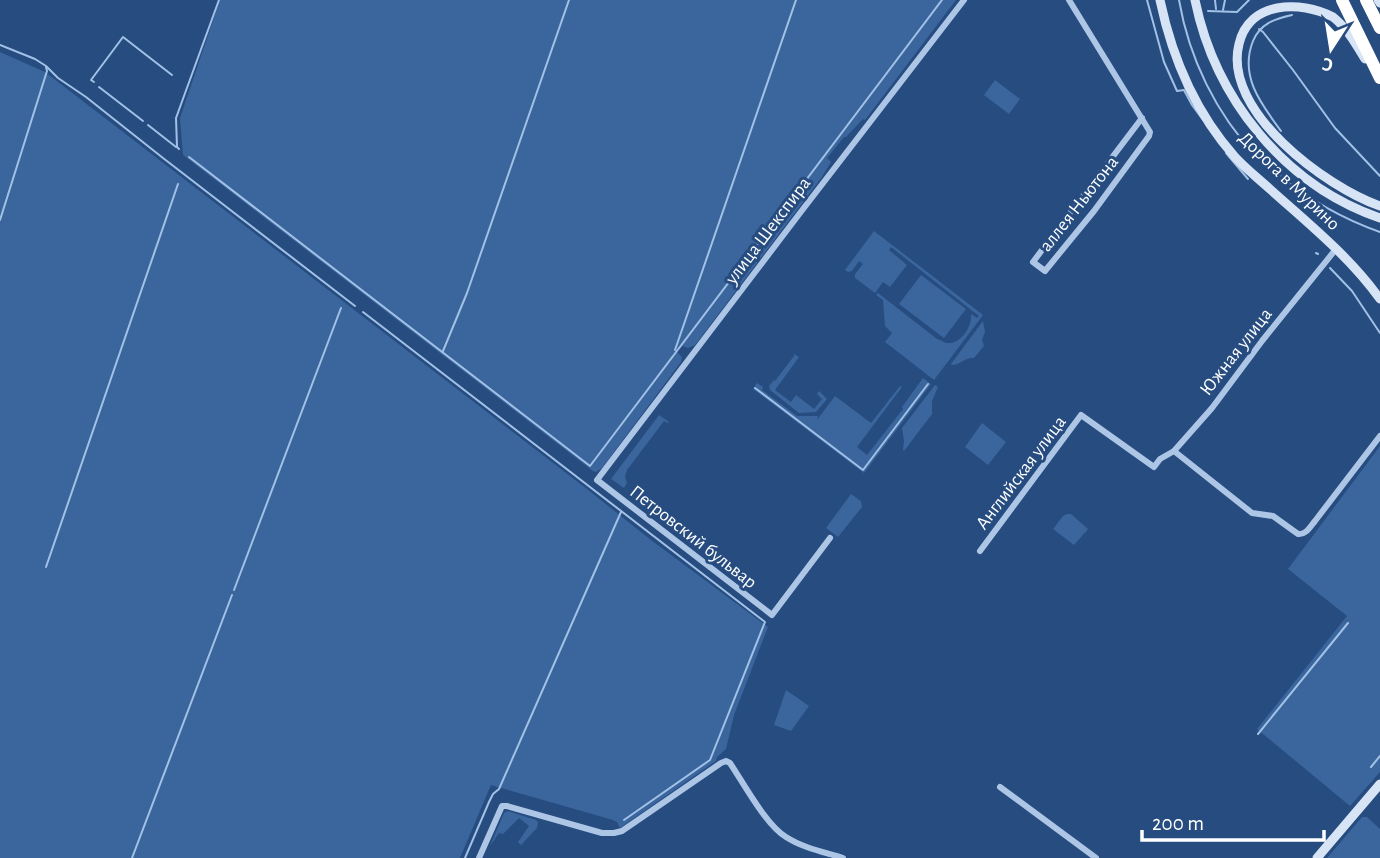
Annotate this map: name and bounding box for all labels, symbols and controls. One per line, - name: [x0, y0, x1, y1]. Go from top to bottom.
- north arrow: [1296, 14, 1366, 84]
- text: С: [1321, 54, 1335, 75]
- street label: Дорога в Мурино: [1235, 128, 1343, 234]
- street label: аллея Ньютона: [1036, 152, 1122, 255]
- street label: улица Шекспира: [721, 174, 815, 289]
- street label: Южная улица: [1196, 305, 1276, 399]
- street label: Английская улица: [972, 412, 1070, 533]
- street label: Петровский бульвар: [626, 482, 760, 592]
- scale bar: [1142, 798, 1324, 842]
- text: 200 m: [1152, 813, 1204, 834]

